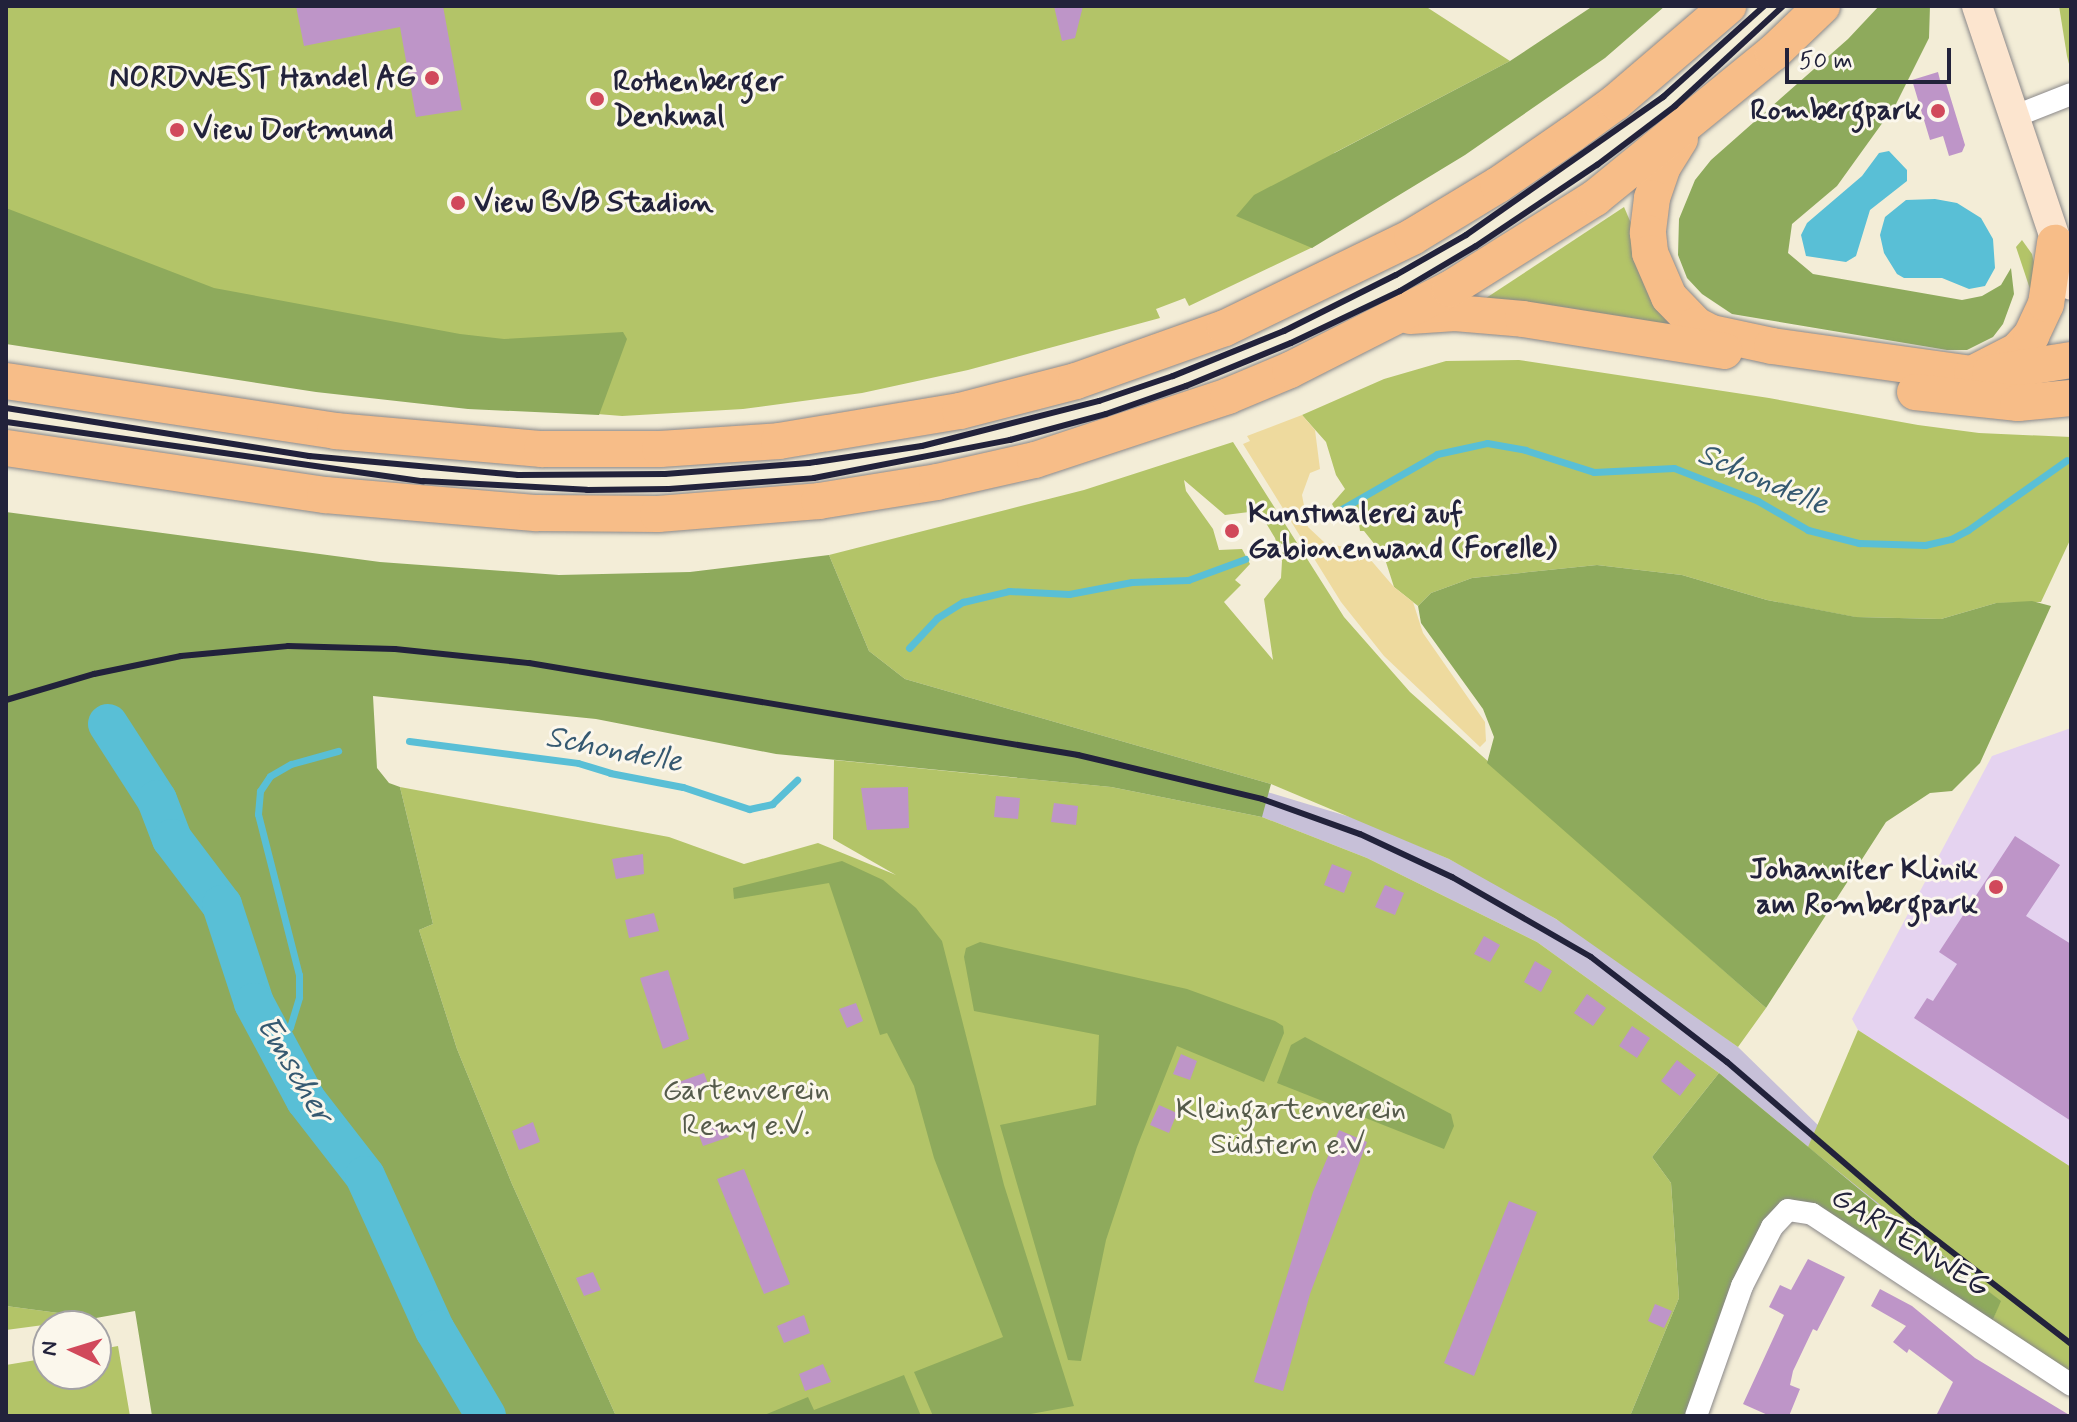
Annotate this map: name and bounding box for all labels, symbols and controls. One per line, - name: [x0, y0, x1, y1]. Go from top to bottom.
- scale bar: [1789, 32, 1955, 82]
- text: 50 m: [1799, 46, 1853, 77]
- place label: NORDWEST Handel AG: [109, 60, 416, 96]
- place label: Rothenberger Denkmal: [613, 64, 783, 134]
- marker: NORDWEST Handel AG: [423, 69, 441, 87]
- marker: Rothenberger Denkmal: [588, 90, 606, 108]
- place label: Rombergpark: [1750, 93, 1922, 129]
- marker: Rombergpark: [1929, 102, 1947, 120]
- place label: View Dortmund: [193, 112, 388, 148]
- marker: View Dortmund: [168, 121, 186, 139]
- place label: View BVB Stadion: [474, 185, 699, 221]
- marker: View BVB Stadion: [449, 194, 467, 212]
- water label: Schondelle: [1692, 435, 1834, 525]
- place label: Kunstmalerei auf Gabionenwand (Forelle): [1248, 496, 1557, 566]
- marker: Kunstmalerei auf Gabionenwand (Forelle): [1223, 522, 1241, 540]
- water label: Schondelle: [542, 718, 686, 782]
- place label: Johanniter Klinik am Rombergpark: [1750, 852, 1978, 922]
- marker: Johanniter Klinik am Rombergpark: [1985, 876, 2007, 898]
- water label: Emscher: [247, 1009, 341, 1131]
- park label: Gartenverein Remy e.V.: [662, 1073, 830, 1144]
- park label: Kleingartenverein Südstern e.V.: [1176, 1092, 1406, 1162]
- street label: GARTENWEG: [1824, 1180, 1996, 1306]
- north arrow: [32, 1310, 112, 1390]
- text: N: [36, 1340, 65, 1357]

